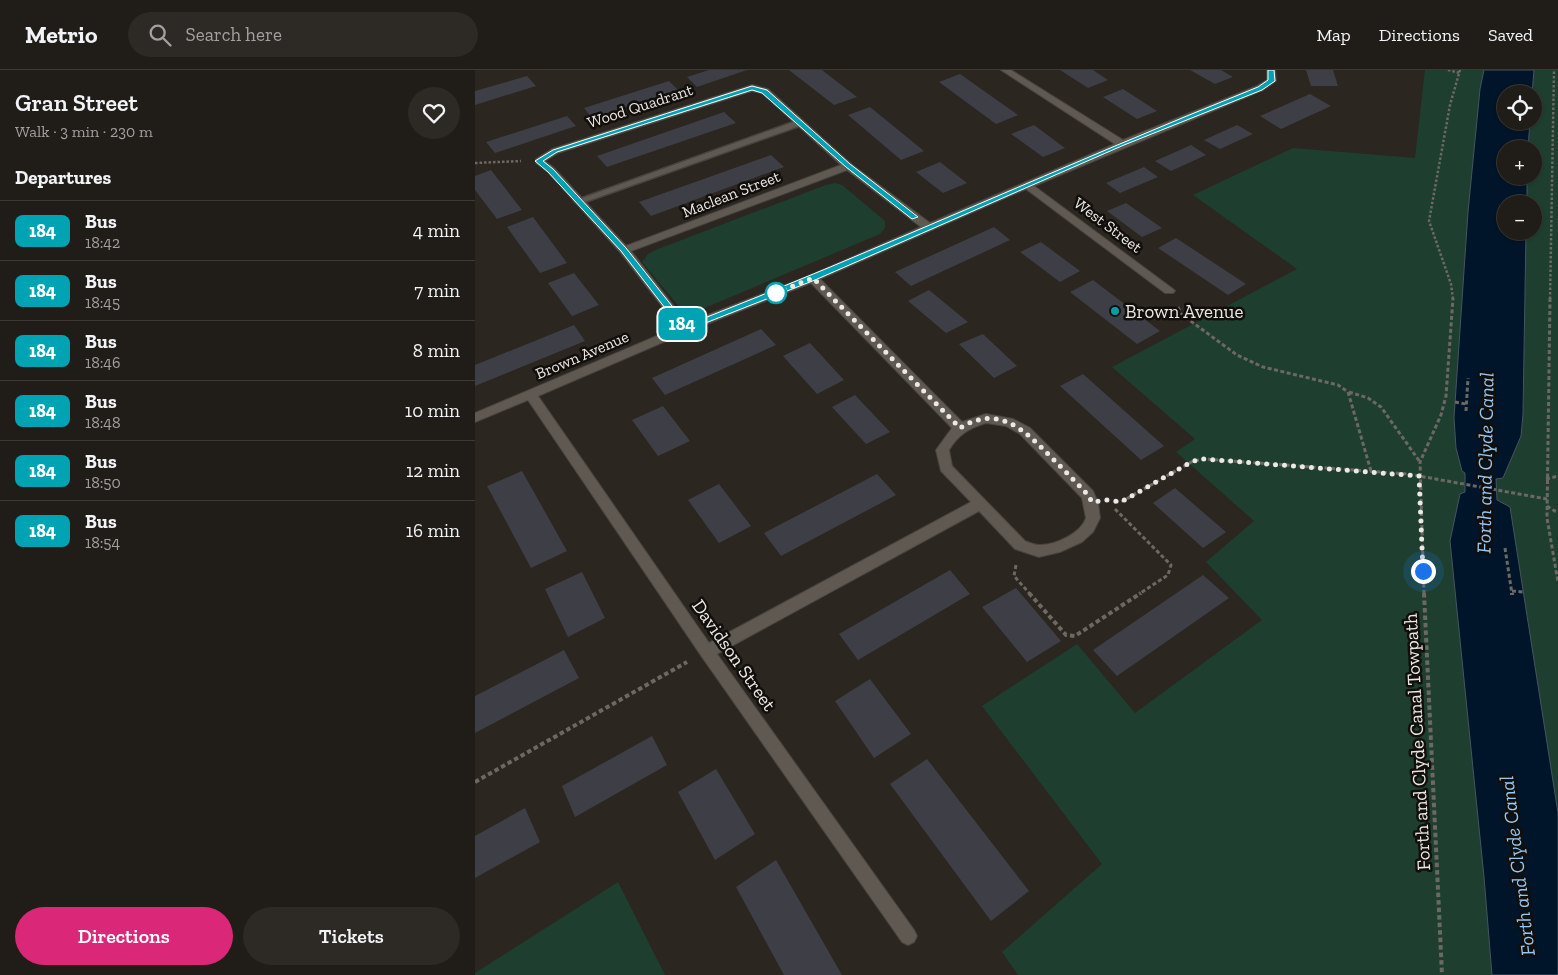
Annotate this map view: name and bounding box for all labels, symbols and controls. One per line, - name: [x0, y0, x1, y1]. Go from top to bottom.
- search box: [128, 12, 478, 57]
- text: Metrio: [25, 20, 98, 49]
- icon: search: [146, 21, 174, 49]
- text: Search here: [186, 23, 282, 46]
- text: Map: [1316, 24, 1351, 46]
- text: Directions: [1379, 24, 1460, 46]
- text: Saved: [1488, 24, 1533, 46]
- street label: Wood Quadrant: [585, 80, 695, 132]
- map controls: [1497, 85, 1542, 240]
- button: locate: [1497, 85, 1542, 130]
- button: heart: [408, 87, 460, 139]
- text: Gran Street: [15, 88, 138, 117]
- text: Walk · 3 min · 230 m: [15, 122, 153, 141]
- button: +: [1497, 140, 1542, 185]
- text: Departures: [15, 166, 111, 189]
- street label: Maclean Street: [679, 167, 783, 221]
- street label: West Street: [1070, 193, 1146, 257]
- button: −: [1497, 195, 1542, 240]
- text: Bus: [85, 210, 117, 233]
- text: 4 min: [413, 219, 460, 242]
- text: 184: [29, 220, 56, 242]
- text: 18:42: [85, 233, 120, 252]
- text: Bus: [85, 270, 117, 293]
- text: 7 min: [414, 279, 460, 302]
- text: 184: [29, 280, 56, 302]
- unlabelled marker: [765, 282, 787, 304]
- text: 18:45: [85, 293, 120, 312]
- place label: Brown Avenue: [1125, 300, 1243, 323]
- marker: Brown Avenue: [1109, 305, 1121, 317]
- line badge: 184: [653, 308, 711, 340]
- text: 184: [668, 313, 696, 335]
- street label: Brown Avenue: [532, 327, 632, 383]
- text: Bus: [85, 330, 117, 353]
- text: 8 min: [413, 339, 460, 362]
- text: 184: [29, 340, 56, 362]
- text: 18:46: [85, 353, 120, 372]
- water label: Forth and Clyde Canal: [1471, 372, 1499, 554]
- text: Bus: [85, 390, 117, 413]
- text: 10 min: [405, 399, 460, 422]
- text: 184: [29, 400, 56, 422]
- text: 18:48: [85, 413, 121, 432]
- text: Bus: [85, 450, 117, 473]
- text: 12 min: [406, 459, 460, 482]
- text: 184: [29, 460, 56, 482]
- text: 18:50: [85, 473, 121, 492]
- text: Bus: [85, 510, 117, 533]
- text: 16 min: [406, 519, 460, 542]
- text: 184: [29, 520, 56, 542]
- text: 18:54: [85, 533, 120, 552]
- your location: [1411, 559, 1436, 584]
- street label: Davidson Street: [687, 595, 781, 715]
- street label: Forth and Clyde Canal Towpath: [1399, 613, 1435, 871]
- water label: Forth and Clyde Canal: [1494, 775, 1540, 957]
- button: Directions: [15, 907, 233, 965]
- button: Tickets: [243, 907, 460, 965]

